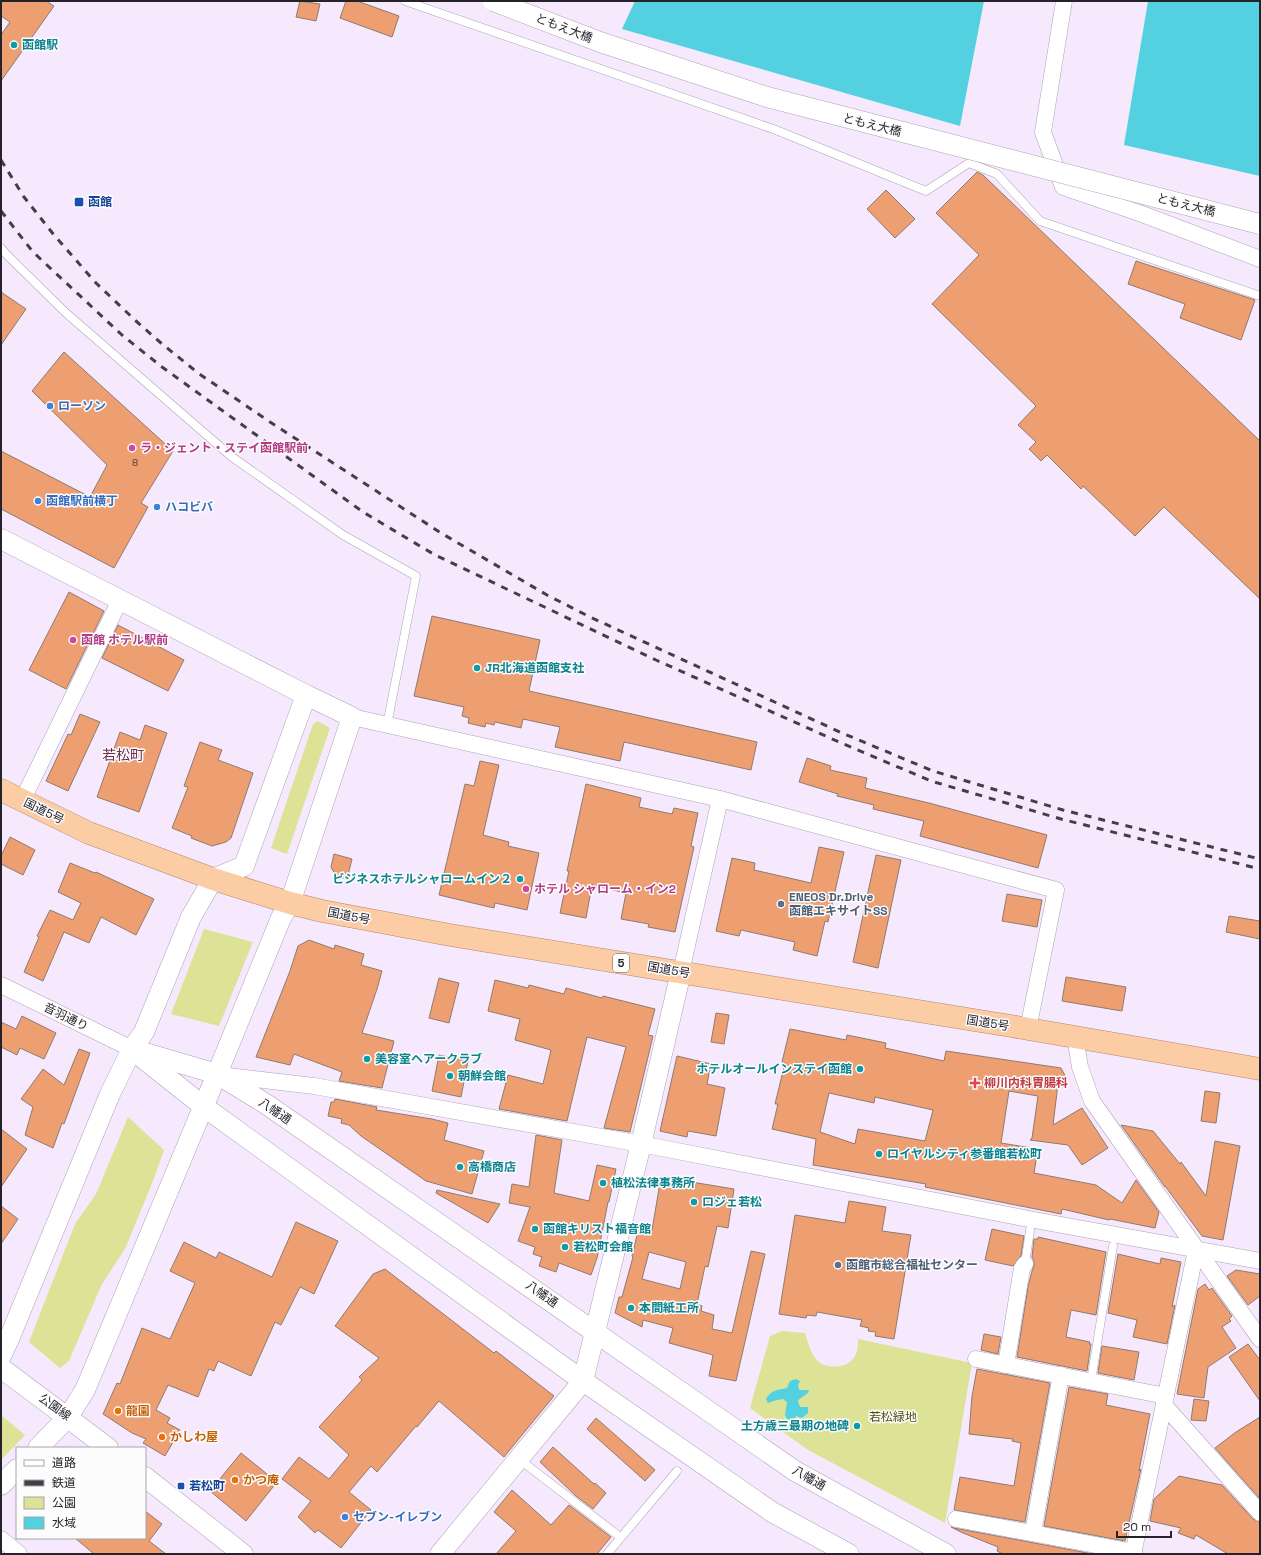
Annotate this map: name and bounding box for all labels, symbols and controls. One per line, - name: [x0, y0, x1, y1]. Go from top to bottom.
- street label: ともえ大橋: [533, 10, 595, 46]
- place label: 函館駅: [22, 37, 58, 53]
- marker: 函館駅: [9, 40, 19, 50]
- street label: ともえ大橋: [841, 110, 903, 140]
- street label: ともえ大橋: [1155, 190, 1217, 220]
- place label: 函館: [88, 194, 112, 210]
- marker: 函館: [73, 196, 85, 208]
- place label: ローソン: [58, 398, 106, 414]
- marker: ローソン: [45, 401, 55, 411]
- place label: ラ・ジェント・ステイ函館駅前: [140, 440, 308, 456]
- marker: ラ・ジェント・ステイ函館駅前: [127, 443, 137, 453]
- house number: 8: [132, 456, 138, 469]
- place label: 函館駅前横丁: [46, 493, 118, 509]
- marker: 函館駅前横丁: [33, 496, 43, 506]
- place label: ハコビバ: [165, 499, 213, 515]
- marker: ハコビバ: [152, 502, 162, 512]
- place label: 函館 ホテル駅前: [81, 632, 168, 648]
- marker: 函館 ホテル駅前: [68, 635, 78, 645]
- place label: JR北海道函館支社: [485, 660, 584, 676]
- marker: JR北海道函館支社: [472, 663, 482, 673]
- district label: 若松町: [102, 746, 144, 764]
- street label: 国道5号: [21, 794, 67, 828]
- place label: ビジネスホテルシャロームイン２: [332, 871, 512, 887]
- marker: ビジネスホテルシャロームイン２: [515, 874, 525, 884]
- place label: ホテル シャローム・イン2: [534, 881, 676, 897]
- marker: ホテル シャローム・イン2: [521, 884, 531, 894]
- place label: ENEOS Dr.Drive 函館エキサイトSS: [789, 889, 888, 919]
- marker: ENEOS Dr.Drive 函館エキサイトSS: [776, 899, 786, 909]
- street label: 国道5号: [326, 904, 372, 928]
- road number: 5: [613, 954, 629, 972]
- street label: 国道5号: [646, 958, 692, 982]
- street label: 音羽通り: [41, 999, 91, 1035]
- street label: 国道5号: [965, 1012, 1011, 1034]
- place label: 美容室ヘアークラブ: [375, 1051, 482, 1067]
- marker: 美容室ヘアークラブ: [362, 1054, 372, 1064]
- place label: ホテルオールインステイ函館: [696, 1061, 852, 1077]
- marker: ホテルオールインステイ函館: [855, 1064, 865, 1074]
- place label: 朝鮮会館: [458, 1068, 506, 1084]
- marker: 朝鮮会館: [445, 1071, 455, 1081]
- place label: 柳川内科胃腸科: [984, 1075, 1068, 1091]
- marker: 柳川内科胃腸科: [969, 1077, 981, 1089]
- street label: 八幡通: [256, 1094, 294, 1128]
- place label: ロイヤルシティ参番館若松町: [887, 1146, 1042, 1162]
- marker: ロイヤルシティ参番館若松町: [874, 1149, 884, 1159]
- place label: 高橋商店: [468, 1159, 516, 1175]
- marker: 高橋商店: [455, 1162, 465, 1172]
- place label: 植松法律事務所: [611, 1175, 695, 1191]
- marker: 植松法律事務所: [598, 1178, 608, 1188]
- place label: ロジェ若松: [702, 1194, 762, 1210]
- marker: ロジェ若松: [689, 1197, 699, 1207]
- place label: 函館キリスト福音館: [543, 1221, 651, 1237]
- marker: 函館キリスト福音館: [530, 1224, 540, 1234]
- place label: 若松町会館: [573, 1239, 633, 1255]
- marker: 若松町会館: [560, 1242, 570, 1252]
- place label: 函館市総合福祉センター: [846, 1257, 978, 1273]
- marker: 函館市総合福祉センター: [833, 1260, 843, 1270]
- street label: 八幡通: [523, 1277, 561, 1311]
- place label: 本間紙工所: [639, 1300, 699, 1316]
- marker: 本間紙工所: [626, 1303, 636, 1313]
- street label: 公園線: [36, 1390, 74, 1424]
- place label: 龍園: [126, 1403, 150, 1419]
- marker: 龍園: [113, 1406, 123, 1416]
- park label: 若松緑地: [869, 1409, 917, 1425]
- place label: 土方歳三最期の地碑: [741, 1418, 849, 1434]
- marker: 土方歳三最期の地碑: [852, 1421, 862, 1431]
- place label: かしわ屋: [170, 1429, 218, 1445]
- marker: かしわ屋: [157, 1432, 167, 1442]
- legend: [16, 1447, 146, 1539]
- text: 道路: [52, 1455, 76, 1471]
- street label: 八幡通: [789, 1462, 829, 1494]
- place label: かつ庵: [243, 1472, 279, 1488]
- text: 鉄道: [52, 1475, 76, 1491]
- marker: かつ庵: [230, 1475, 240, 1485]
- place label: 若松町: [189, 1478, 225, 1494]
- marker: 若松町: [176, 1481, 186, 1491]
- text: 公園: [52, 1495, 76, 1511]
- place label: セブン-イレブン: [353, 1509, 442, 1525]
- marker: セブン-イレブン: [340, 1512, 350, 1522]
- scale bar: [1117, 1513, 1171, 1539]
- text: 水域: [52, 1515, 76, 1531]
- text: 20 m: [1123, 1519, 1151, 1535]

